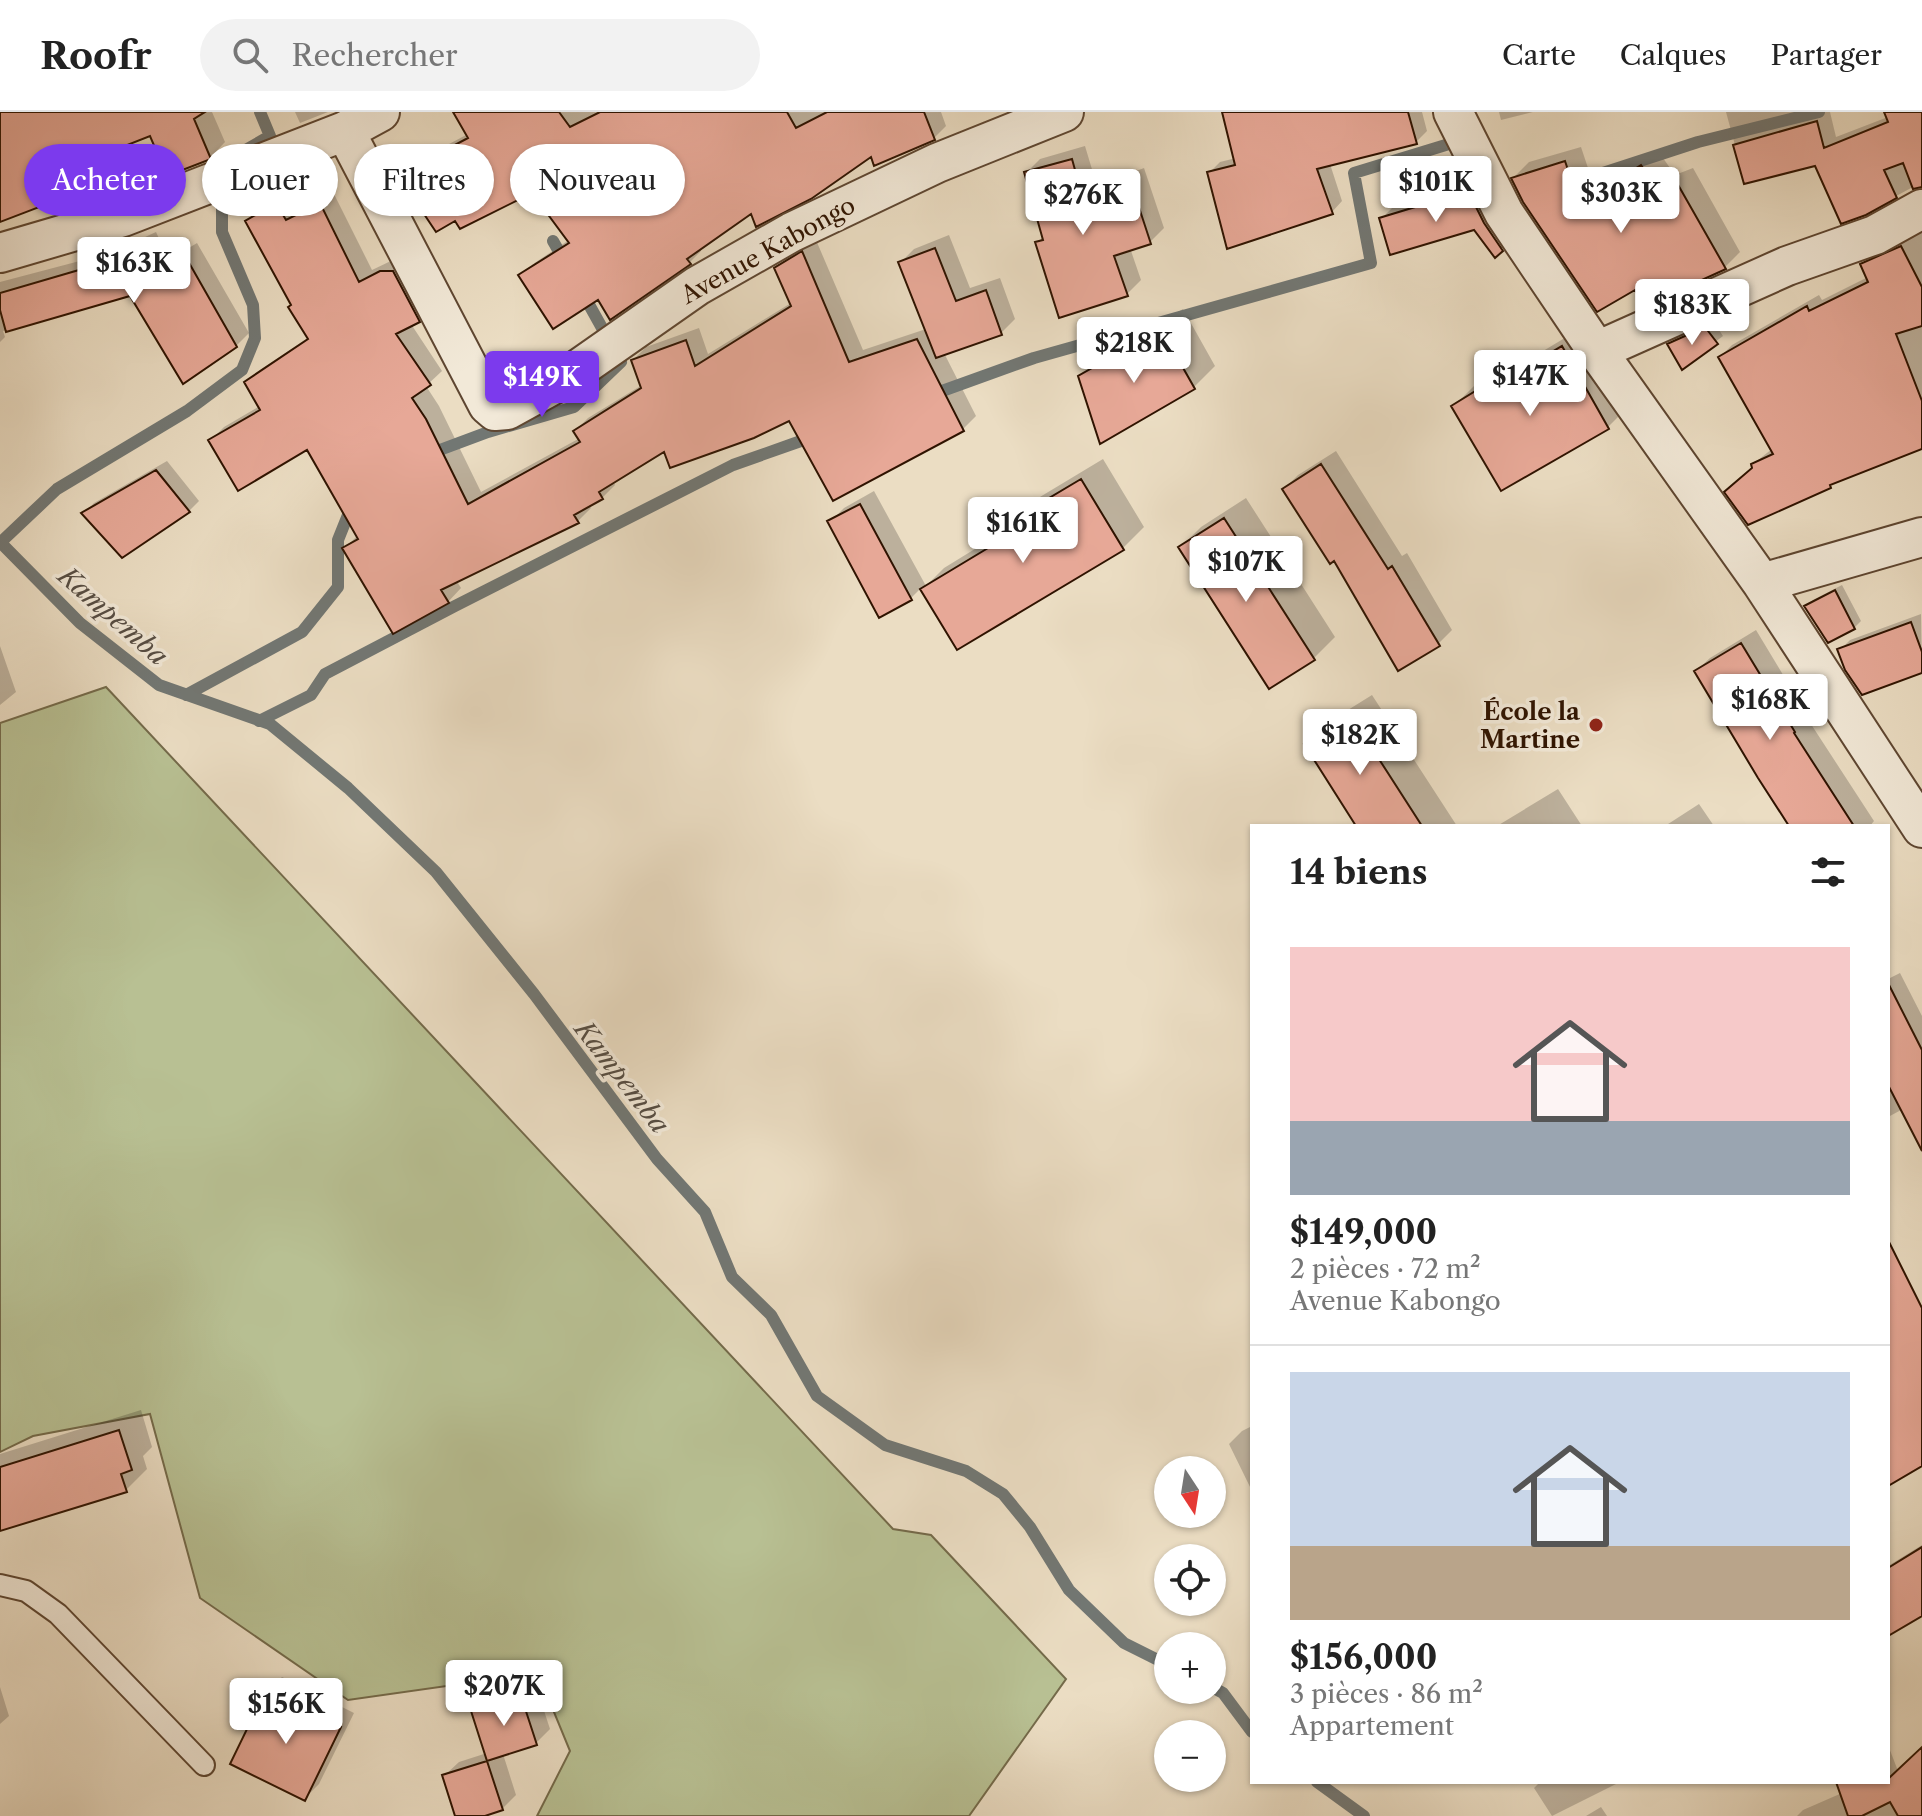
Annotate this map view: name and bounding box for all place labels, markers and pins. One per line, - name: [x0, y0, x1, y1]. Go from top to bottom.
- pin: $101K: [1380, 156, 1492, 224]
- pin: $303K: [1565, 167, 1677, 235]
- pin: $276K: [1027, 169, 1139, 237]
- pin: $163K: [78, 237, 190, 305]
- pin: $183K: [1636, 279, 1748, 347]
- pin: $218K: [1078, 317, 1190, 385]
- pin: $147K: [1474, 350, 1586, 418]
- pin: $149K: [486, 351, 598, 419]
- pin: $161K: [967, 497, 1079, 565]
- pin: $107K: [1190, 536, 1302, 604]
- pin: $168K: [1714, 674, 1826, 742]
- place label: École la Martine: [1480, 697, 1581, 754]
- pin: $182K: [1304, 709, 1416, 777]
- marker: École la Martine: [1587, 716, 1605, 734]
- pin: $207K: [448, 1660, 560, 1728]
- pin: $156K: [230, 1678, 342, 1746]

